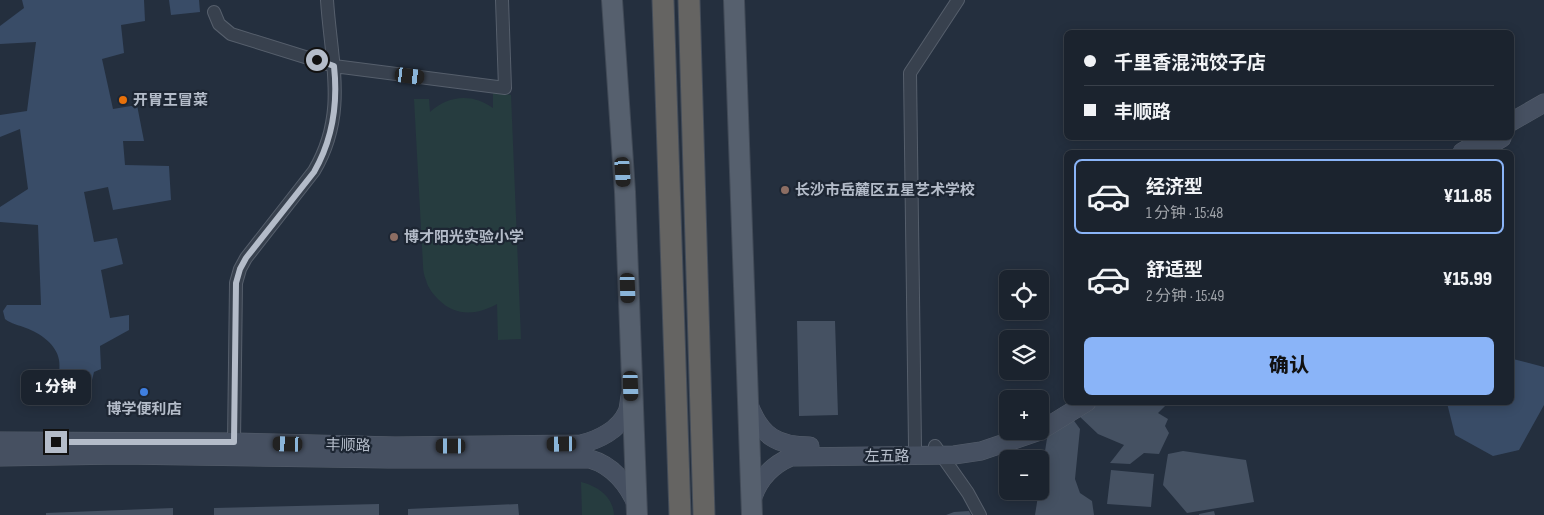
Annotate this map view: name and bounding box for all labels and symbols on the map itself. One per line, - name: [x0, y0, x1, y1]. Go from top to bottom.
- route start: [306, 49, 328, 71]
- car: [394, 67, 425, 85]
- place label: 开胃王冒菜: [133, 91, 208, 110]
- marker: 开胃王冒菜: [117, 94, 129, 106]
- car: [614, 157, 631, 187]
- place label: 长沙市岳麓区五星艺术学校: [795, 181, 975, 200]
- marker: 长沙市岳麓区五星艺术学校: [779, 184, 791, 196]
- place label: 博才阳光实验小学: [404, 228, 524, 247]
- marker: 博才阳光实验小学: [388, 231, 400, 243]
- car: [619, 273, 636, 303]
- callout: 1 分钟: [21, 370, 91, 404]
- car: [622, 371, 639, 401]
- marker: 博学便利店: [138, 386, 150, 398]
- place label: 博学便利店: [106, 400, 182, 419]
- route end: [45, 431, 67, 453]
- car: [272, 436, 303, 452]
- street label: 丰顺路: [325, 436, 371, 455]
- car: [546, 436, 577, 452]
- car: [436, 439, 466, 454]
- street label: 左五路: [864, 447, 910, 466]

